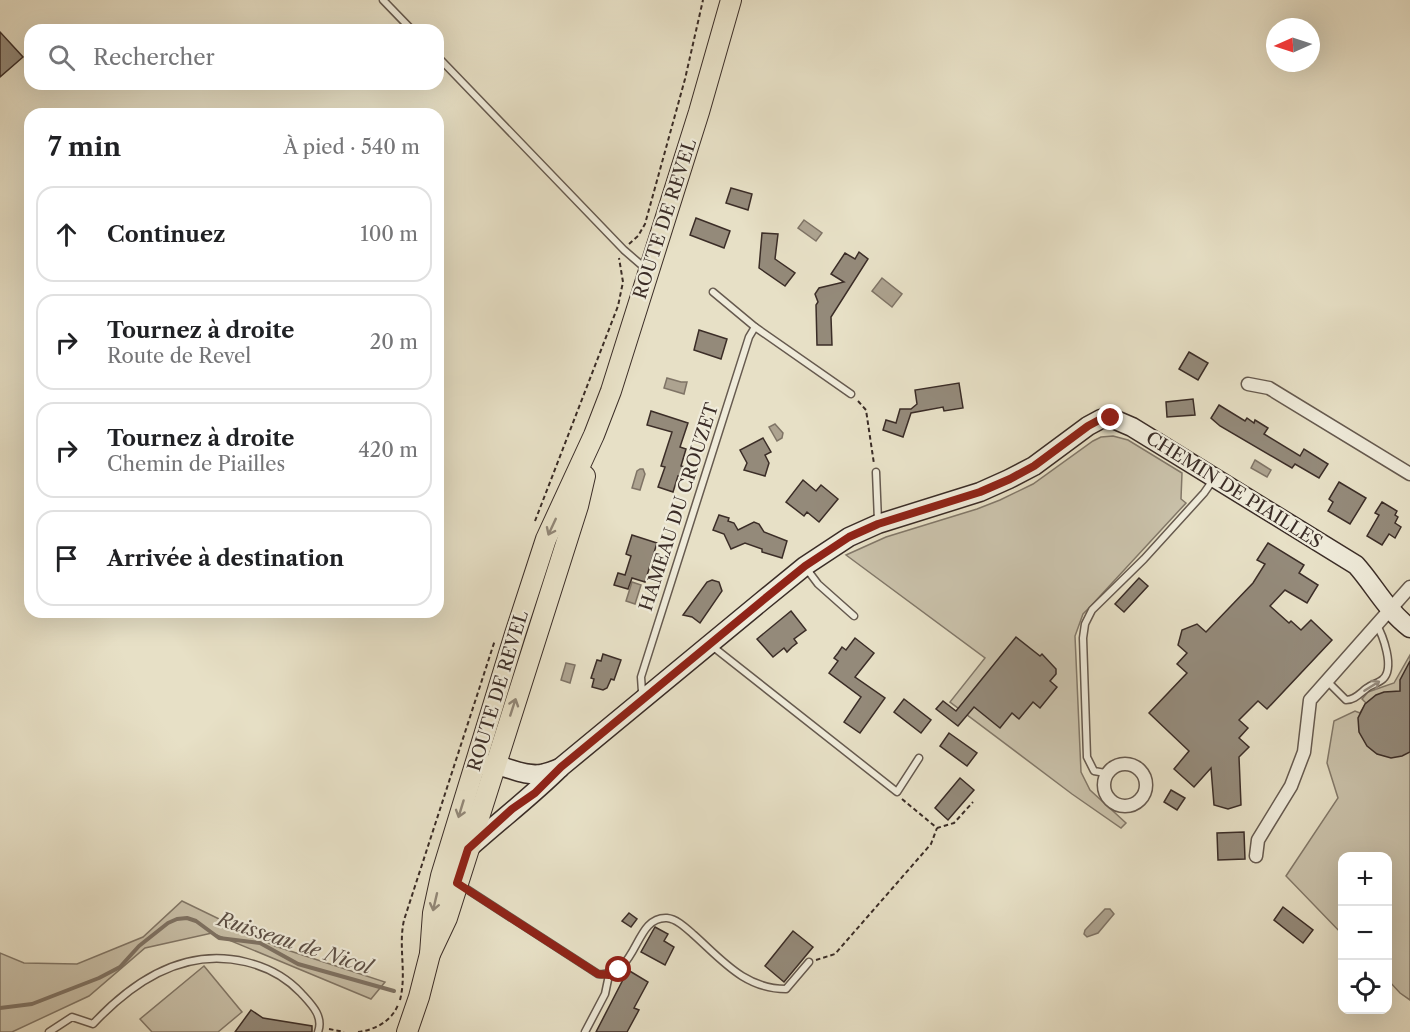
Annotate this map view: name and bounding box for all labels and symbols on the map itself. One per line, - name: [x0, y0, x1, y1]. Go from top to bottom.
- north arrow: [1266, 18, 1320, 72]
- street label: ROUTE DE REVEL: [629, 136, 701, 302]
- street label: HAMEAU DU CROUZET: [635, 400, 723, 614]
- route end: [1097, 404, 1123, 430]
- street label: CHEMIN DE PIAILLES: [1142, 427, 1326, 553]
- one-way arrow: [546, 517, 557, 535]
- street label: ROUTE DE REVEL: [463, 608, 533, 774]
- one-way arrow: [1363, 679, 1380, 691]
- one-way arrow: [508, 698, 519, 717]
- one-way arrow: [455, 799, 466, 818]
- one-way arrow: [429, 893, 441, 912]
- water label: Ruisseau de Nicol: [213, 906, 378, 980]
- route start: [605, 956, 631, 982]

